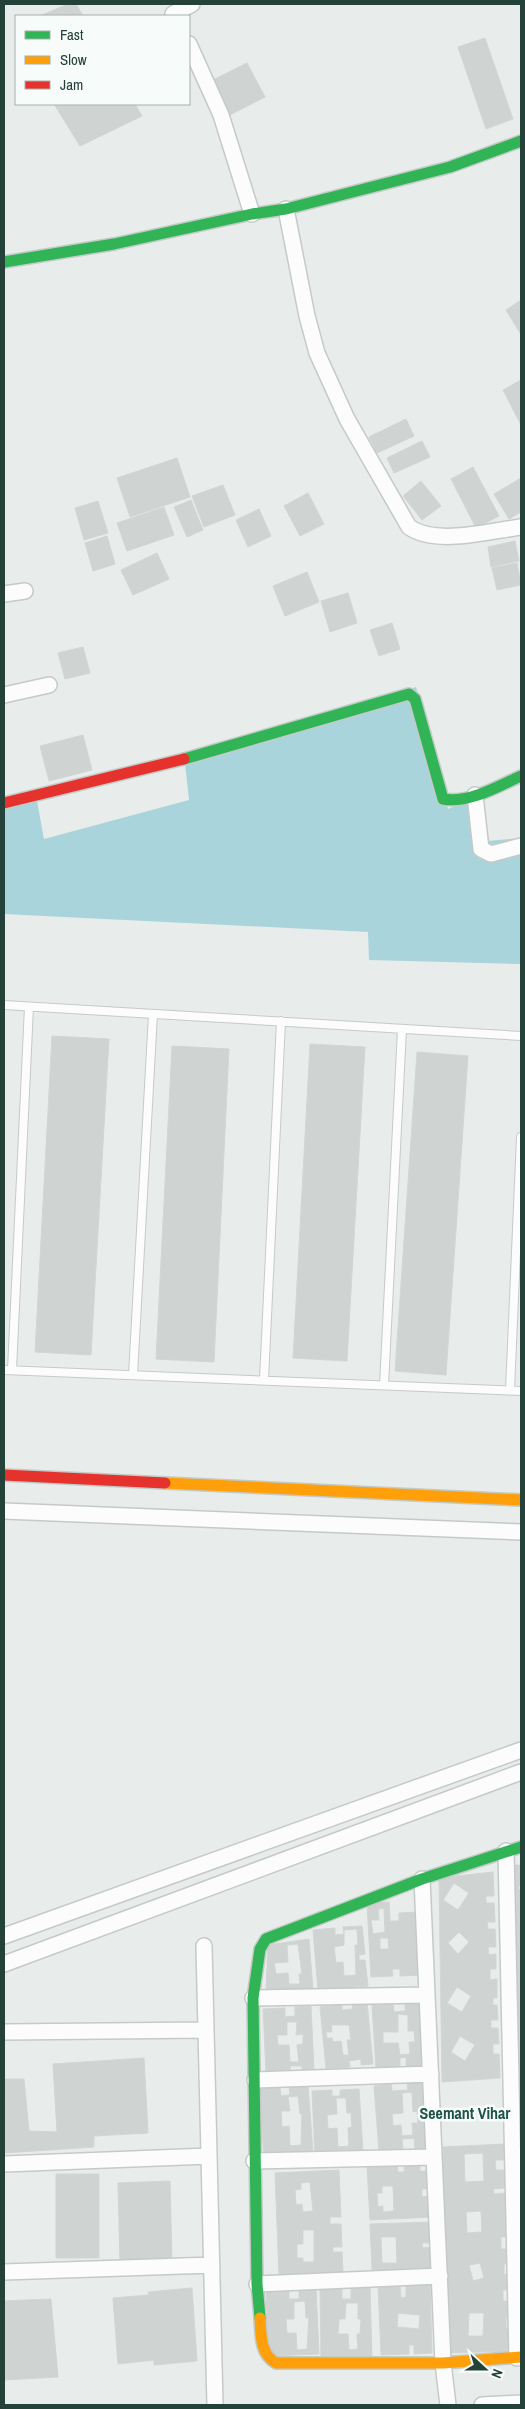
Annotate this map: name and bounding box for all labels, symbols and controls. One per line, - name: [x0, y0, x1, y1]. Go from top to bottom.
- legend: [15, 15, 190, 105]
- text: Fast: [60, 24, 84, 45]
- text: Slow: [60, 49, 87, 70]
- text: Jam: [60, 74, 83, 95]
- district label: Seemant Vihar: [420, 2102, 511, 2124]
- north arrow: [460, 2344, 510, 2394]
- text: N: [487, 2367, 507, 2381]

